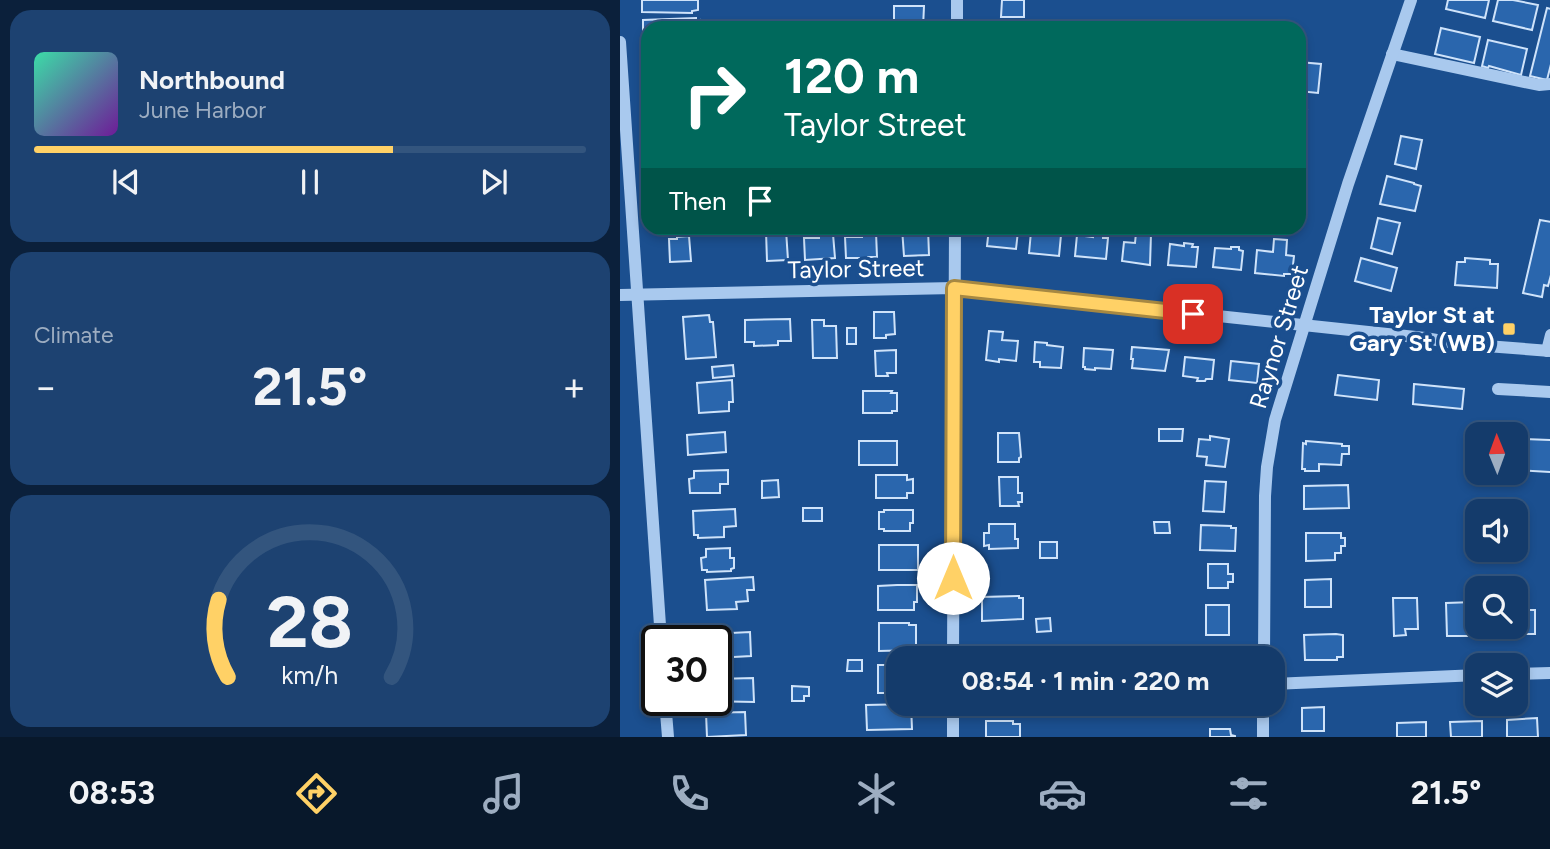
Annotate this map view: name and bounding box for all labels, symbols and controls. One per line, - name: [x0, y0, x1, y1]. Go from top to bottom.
- text: 120 m: [784, 46, 919, 105]
- icon: right: [669, 49, 760, 140]
- text: Northbound: [139, 64, 285, 96]
- text: June Harbor: [139, 96, 266, 124]
- text: Taylor Street: [784, 106, 967, 144]
- icon: previous: [107, 163, 145, 201]
- icon: pause: [291, 163, 329, 201]
- icon: next: [475, 163, 513, 201]
- icon: arrive: [741, 182, 779, 220]
- text: Then: [669, 185, 727, 217]
- street label: Taylor Street: [787, 253, 925, 284]
- street label: Raynor Street: [1243, 262, 1314, 412]
- pin: [1163, 284, 1223, 344]
- icon: arrive: [1174, 295, 1212, 333]
- place label: Taylor St at Gary St (WB): [1349, 300, 1495, 357]
- text: Climate: [34, 321, 113, 349]
- marker: Taylor St at Gary St (WB): [1501, 321, 1517, 337]
- text: 21.5°: [253, 356, 367, 418]
- text: −: [34, 364, 58, 410]
- text: +: [562, 364, 586, 410]
- north arrow: [1465, 422, 1528, 485]
- map controls: [1465, 422, 1528, 716]
- button: sound: [1465, 499, 1528, 562]
- position arrow: [916, 541, 990, 615]
- button: search: [1465, 576, 1528, 639]
- text: 28: [267, 578, 353, 665]
- speed limit sign: 30: [641, 625, 732, 716]
- button: layers: [1465, 653, 1528, 716]
- text: km/h: [281, 660, 339, 690]
- text: 08:54 · 1 min · 220 m: [962, 665, 1209, 697]
- icon: directions: [292, 769, 341, 818]
- icon: music: [479, 769, 528, 818]
- icon: phone: [665, 769, 714, 818]
- icon: climate: [852, 769, 901, 818]
- icon: car: [1038, 769, 1087, 818]
- icon: filters: [1224, 769, 1273, 818]
- text: 08:53: [69, 774, 155, 812]
- text: 21.5°: [1411, 774, 1481, 812]

